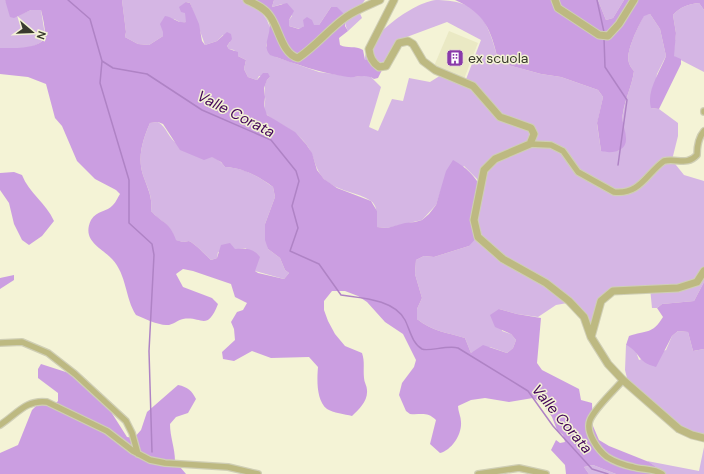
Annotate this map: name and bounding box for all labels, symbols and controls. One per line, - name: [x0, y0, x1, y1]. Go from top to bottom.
- north arrow: [12, 12, 52, 52]
- text: N: [34, 29, 49, 41]
- building icon: ex scuola: [445, 48, 465, 68]
- place label: ex scuola: [468, 49, 528, 67]
- water label: Valle Corata: [194, 86, 278, 142]
- water label: Valle Corata: [527, 380, 597, 458]

